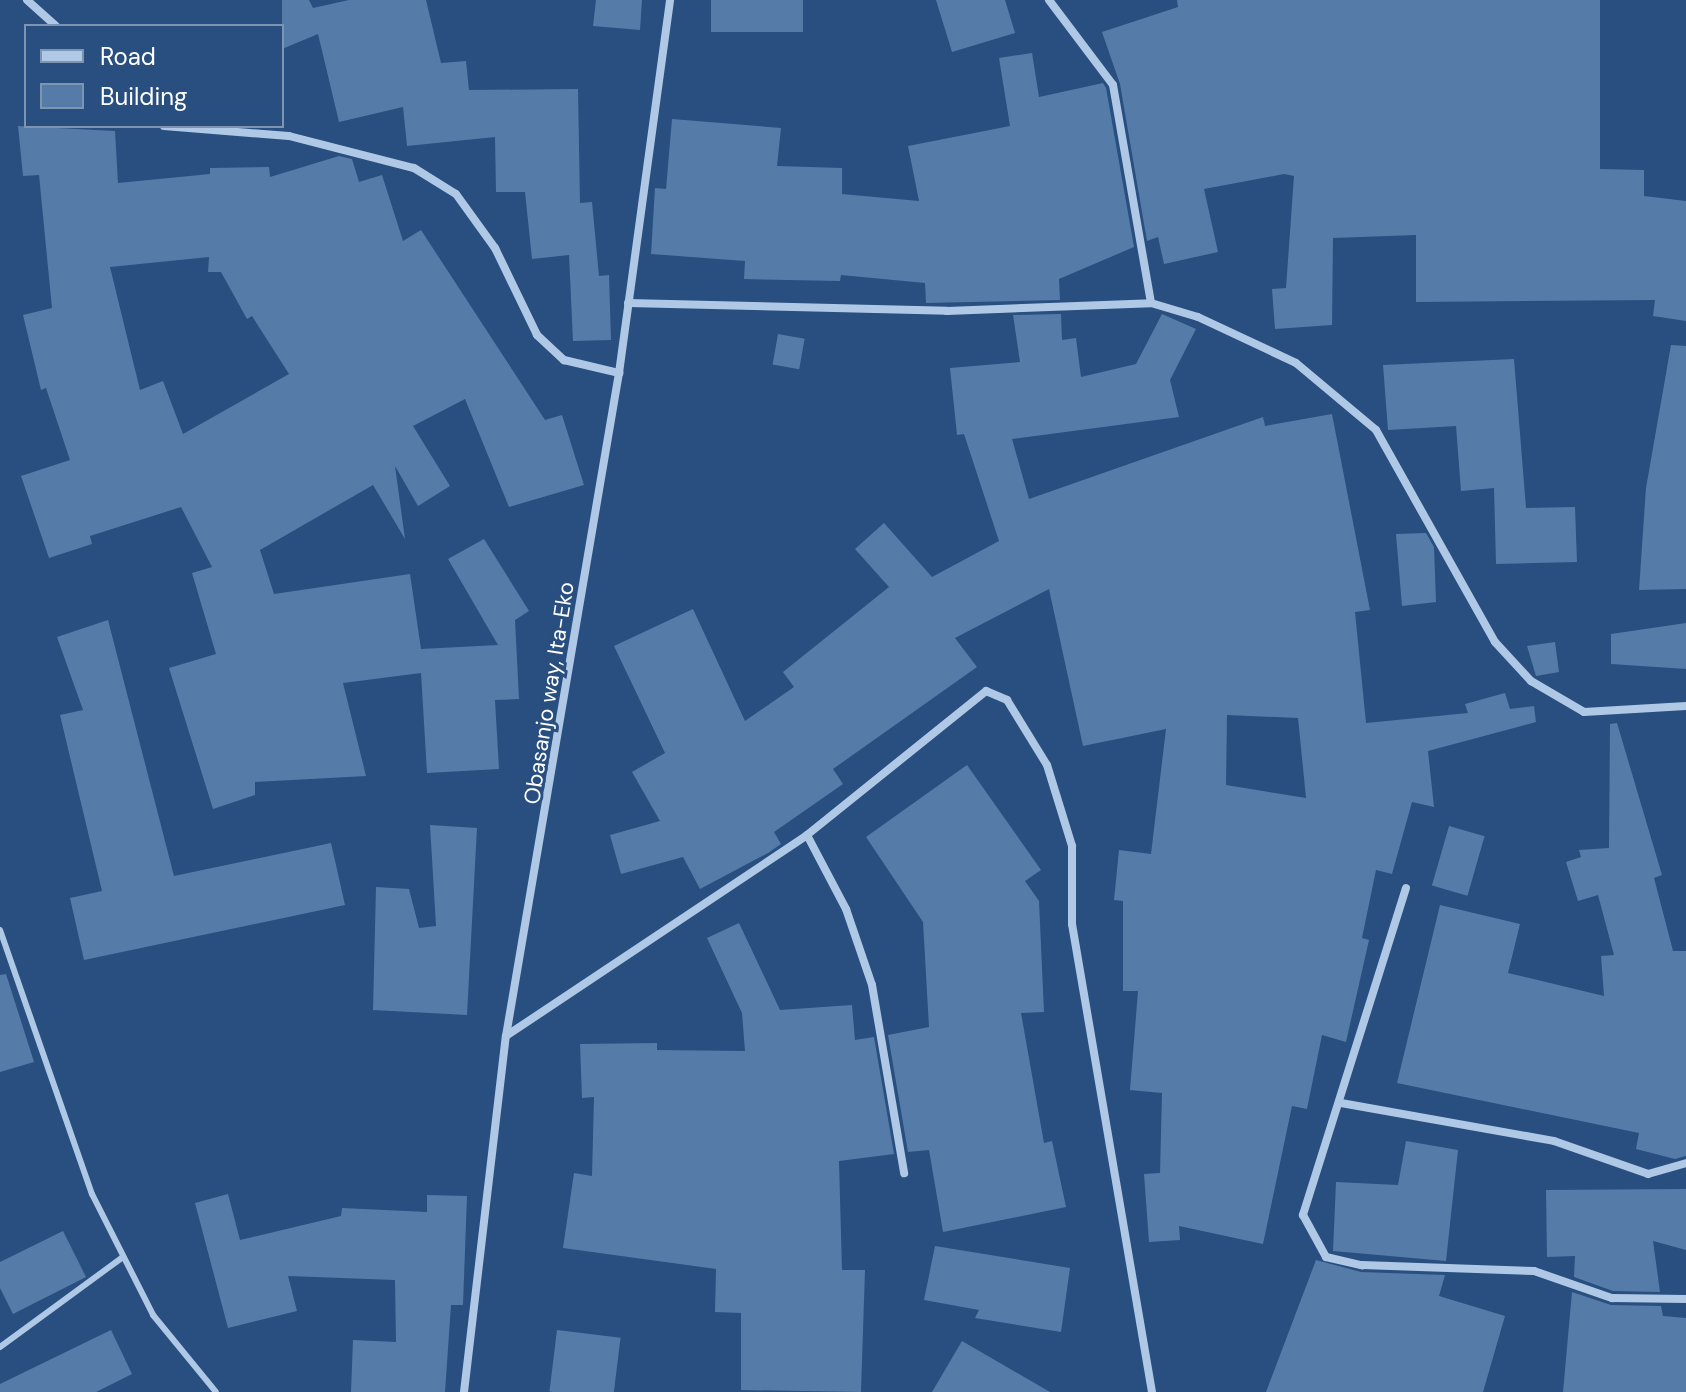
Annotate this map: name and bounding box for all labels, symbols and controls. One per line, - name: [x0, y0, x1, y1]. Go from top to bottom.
- legend: [24, 24, 284, 128]
- text: Road: [100, 41, 156, 72]
- text: Building: [100, 81, 187, 112]
- street label: Obasanjo way, Ita-Eko: [518, 580, 580, 806]

